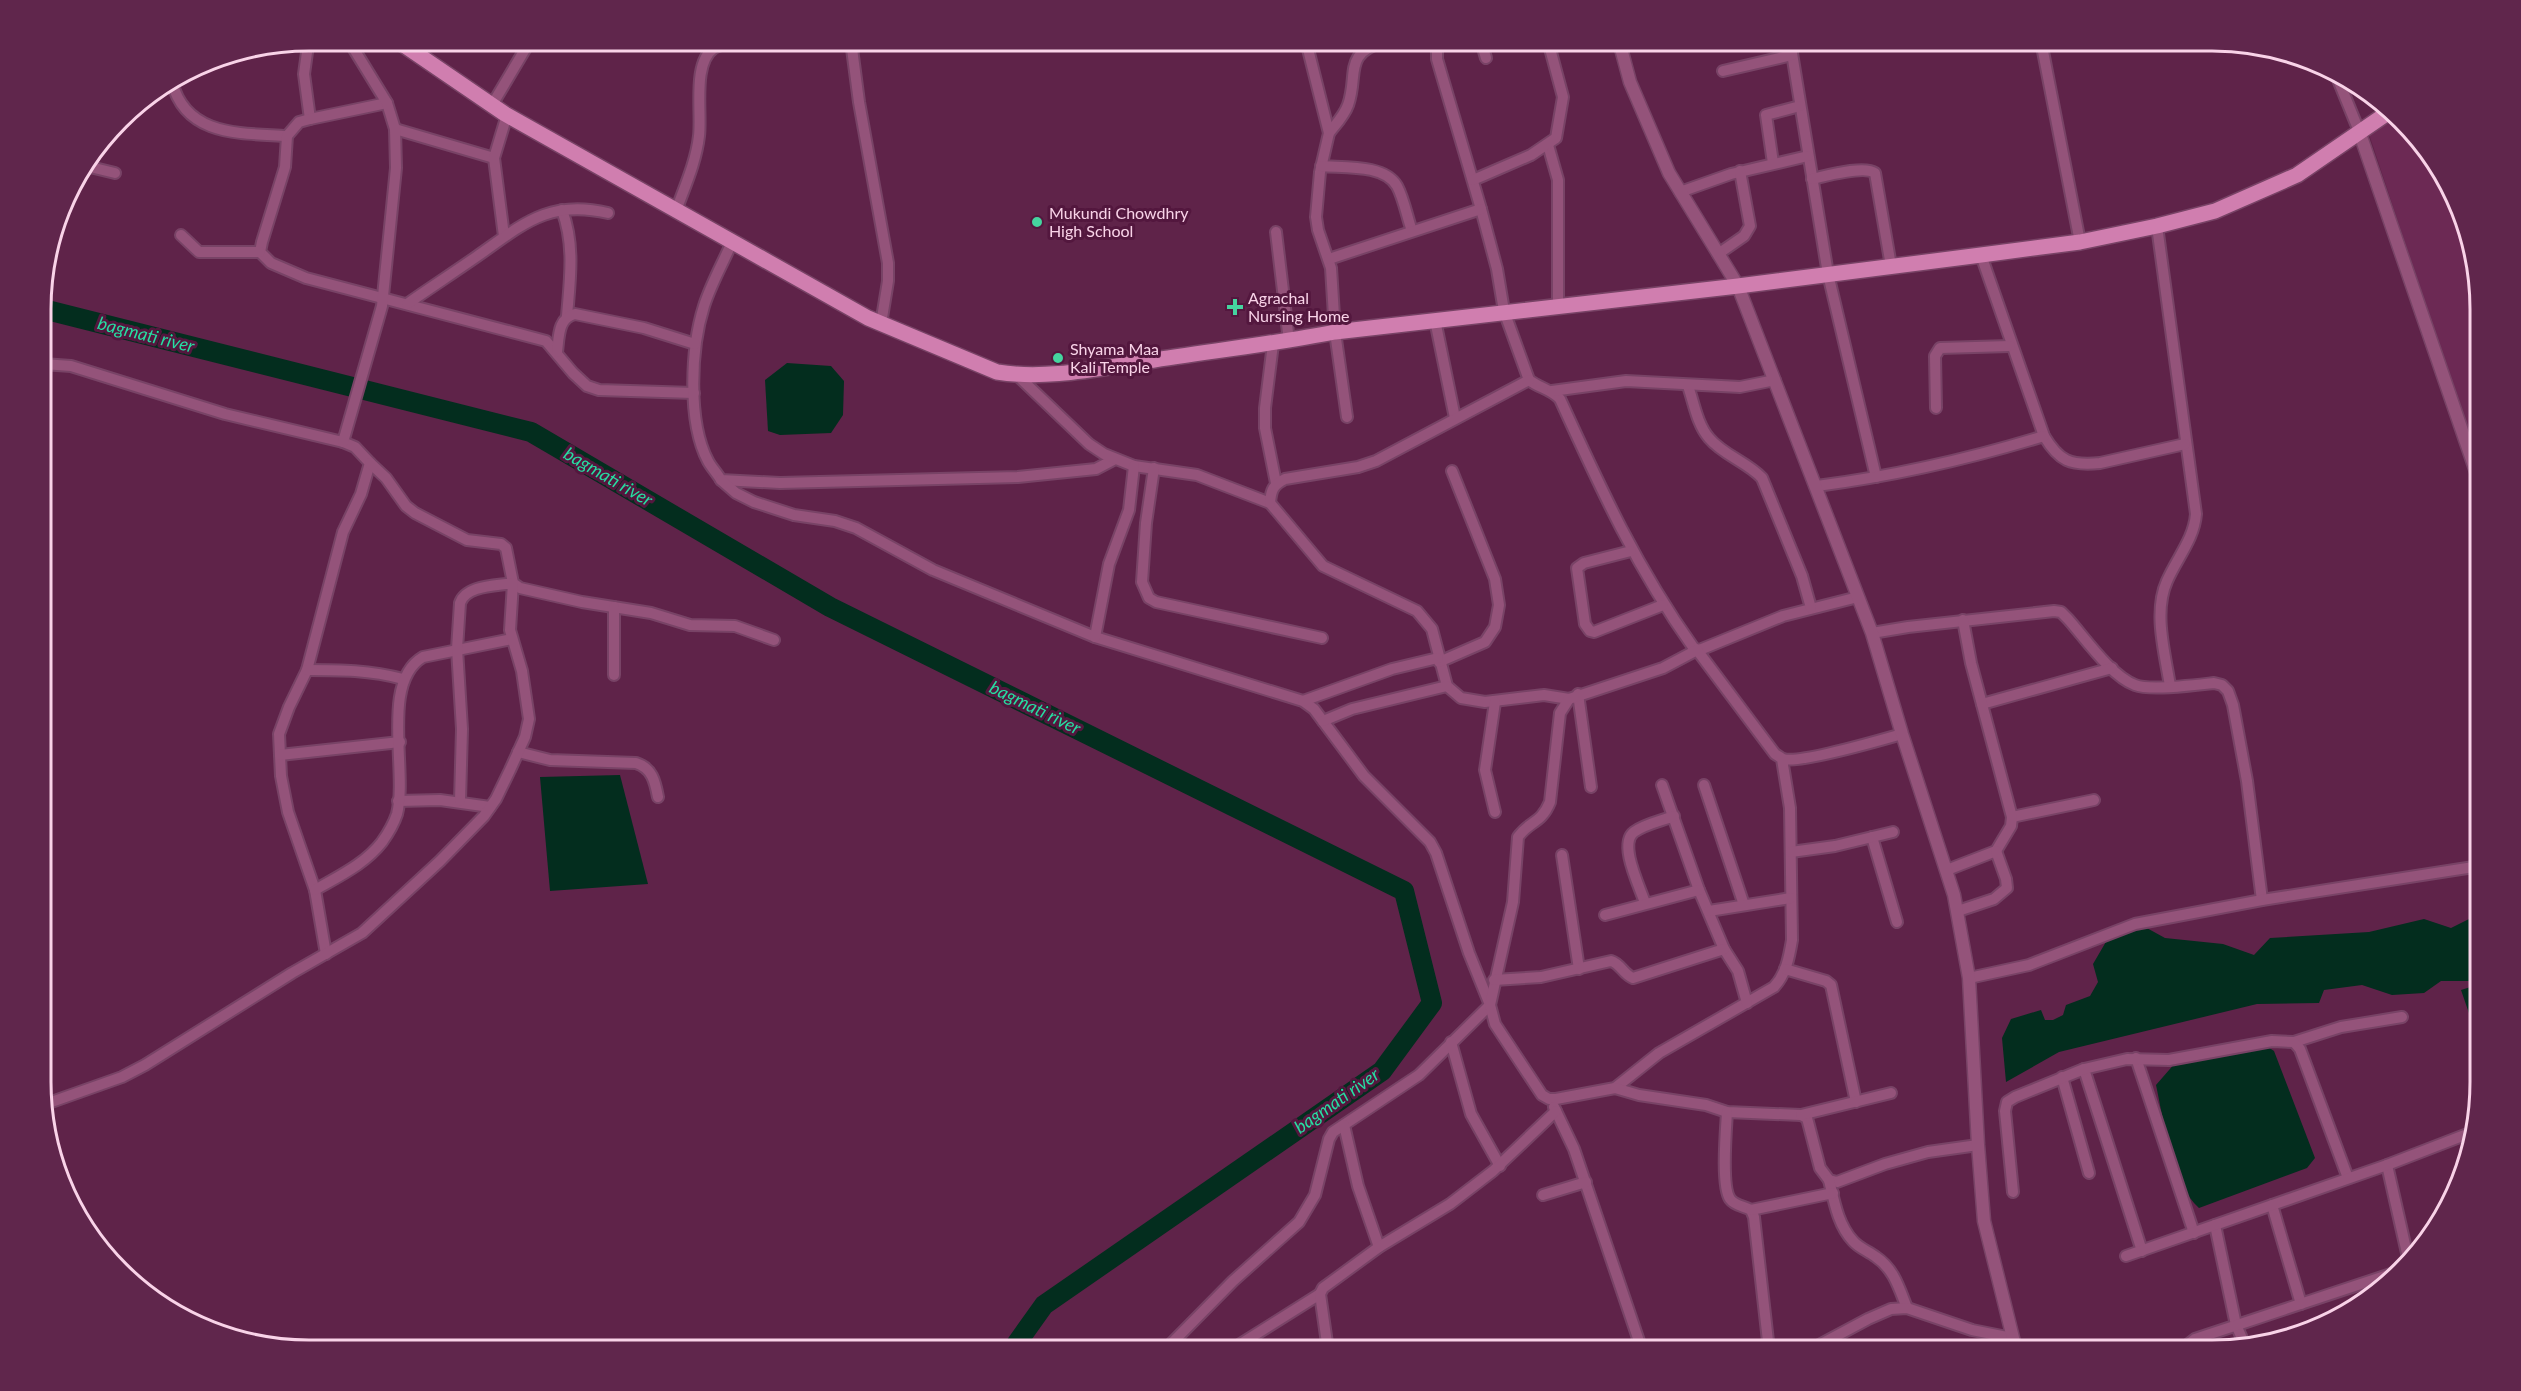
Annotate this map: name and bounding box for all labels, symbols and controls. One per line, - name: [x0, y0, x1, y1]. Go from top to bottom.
- place label: Mukundi Chowdhry High School: [1049, 203, 1189, 240]
- marker: Mukundi Chowdhry High School: [1030, 215, 1044, 229]
- place label: Agrachal Nursing Home: [1248, 288, 1350, 325]
- marker: Agrachal Nursing Home: [1226, 298, 1244, 316]
- water label: bagmati river: [96, 311, 198, 357]
- place label: Shyama Maa Kali Temple: [1070, 339, 1159, 376]
- marker: Shyama Maa Kali Temple: [1051, 351, 1065, 365]
- water label: bagmati river: [560, 442, 658, 511]
- water label: bagmati river: [986, 676, 1085, 739]
- water label: bagmati river: [1290, 1062, 1384, 1138]

